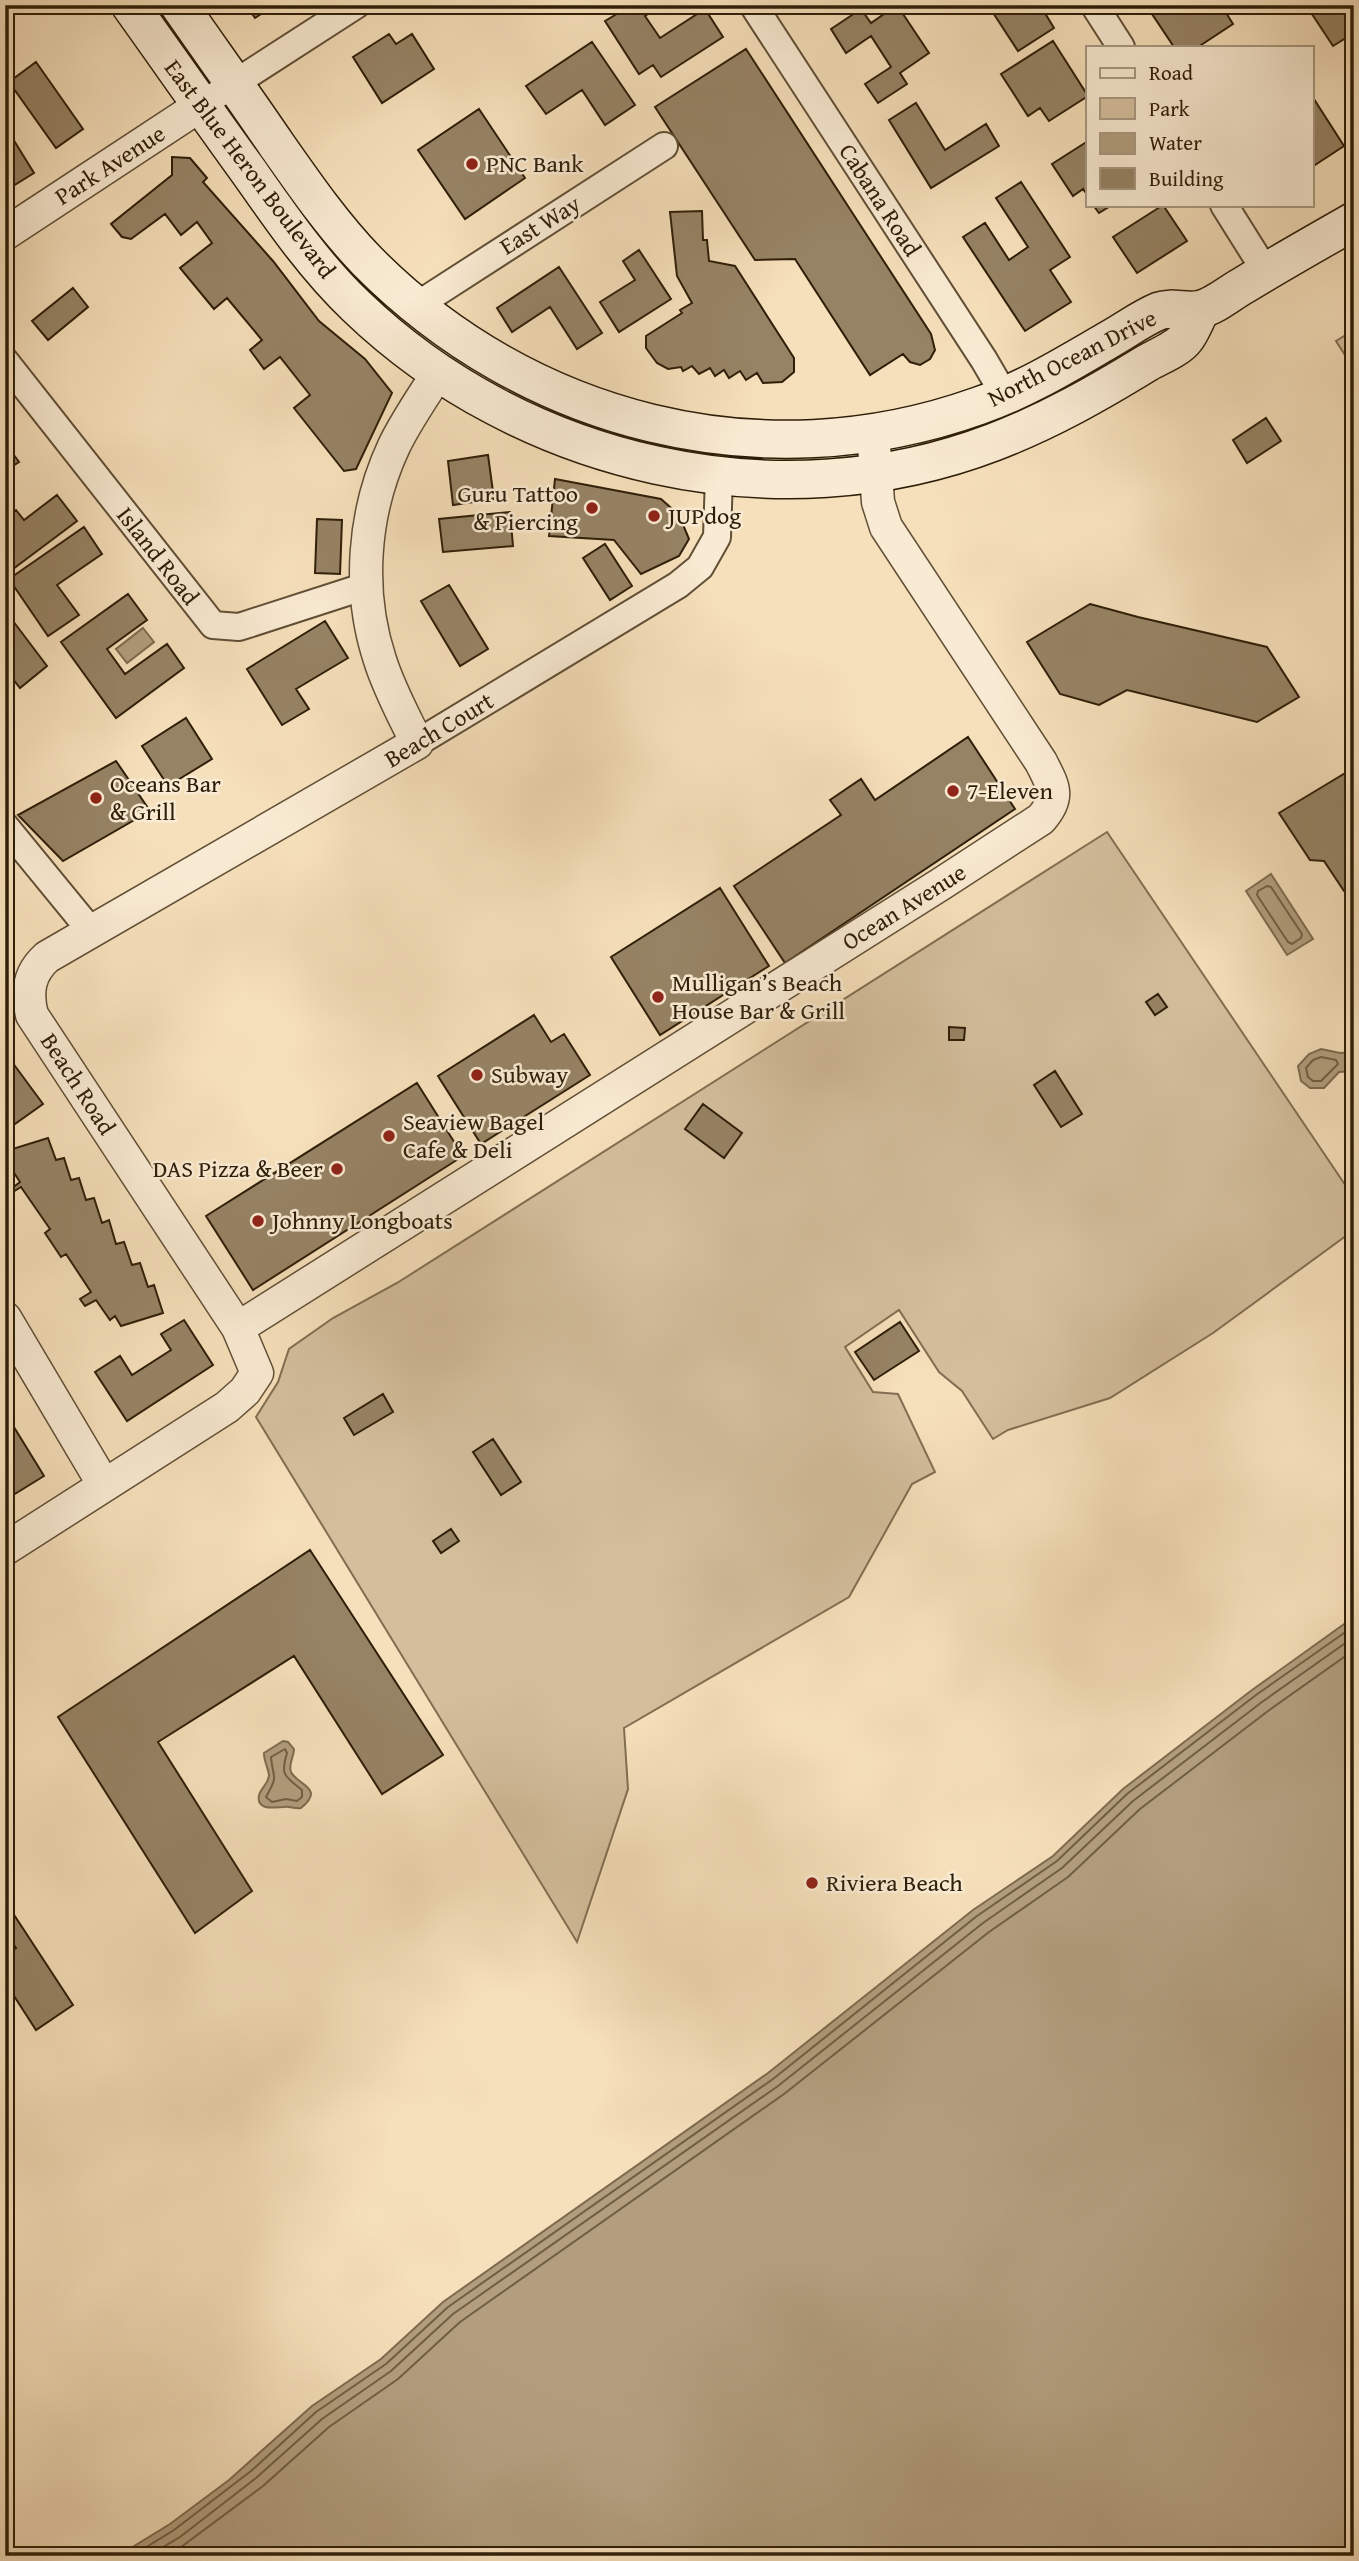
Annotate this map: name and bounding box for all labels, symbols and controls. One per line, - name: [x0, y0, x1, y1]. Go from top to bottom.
- legend: [1086, 46, 1314, 206]
- street label: East Blue Heron Boulevard: [156, 52, 345, 286]
- text: Road: [1149, 57, 1194, 88]
- text: Park: [1149, 93, 1190, 124]
- street label: Park Avenue: [48, 116, 172, 213]
- text: Water: [1149, 127, 1202, 158]
- street label: Cabana Road: [831, 136, 930, 263]
- place label: PNC Bank: [486, 146, 584, 181]
- marker: PNC Bank: [464, 156, 480, 172]
- text: Building: [1149, 163, 1224, 194]
- street label: East Way: [492, 186, 587, 263]
- street label: North Ocean Drive: [981, 300, 1162, 415]
- place label: Guru Tattoo & Piercing: [457, 476, 578, 539]
- place label: JUPdog: [665, 498, 741, 533]
- street label: Island Road: [109, 499, 208, 613]
- marker: Guru Tattoo & Piercing: [584, 500, 600, 516]
- marker: JUPdog: [646, 508, 662, 524]
- street label: Beach Court: [377, 683, 500, 776]
- place label: Oceans Bar & Grill: [110, 766, 221, 829]
- place label: 7-Eleven: [967, 773, 1054, 808]
- marker: 7-Eleven: [945, 783, 961, 799]
- marker: Oceans Bar & Grill: [88, 790, 104, 806]
- street label: Ocean Avenue: [835, 855, 973, 959]
- place label: Mulligan’s Beach House Bar & Grill: [672, 965, 845, 1028]
- marker: Mulligan’s Beach House Bar & Grill: [650, 989, 666, 1005]
- street label: Beach Road: [32, 1026, 125, 1142]
- place label: Subway: [491, 1057, 568, 1092]
- marker: Subway: [469, 1067, 485, 1083]
- place label: Seaview Bagel Cafe & Deli: [403, 1104, 544, 1167]
- marker: Seaview Bagel Cafe & Deli: [381, 1128, 397, 1144]
- place label: DAS Pizza & Beer: [153, 1151, 323, 1186]
- marker: DAS Pizza & Beer: [329, 1161, 345, 1177]
- place label: Johnny Longboats: [269, 1203, 453, 1238]
- marker: Johnny Longboats: [250, 1213, 266, 1229]
- place label: Riviera Beach: [826, 1865, 963, 1900]
- marker: Riviera Beach: [804, 1875, 820, 1891]

